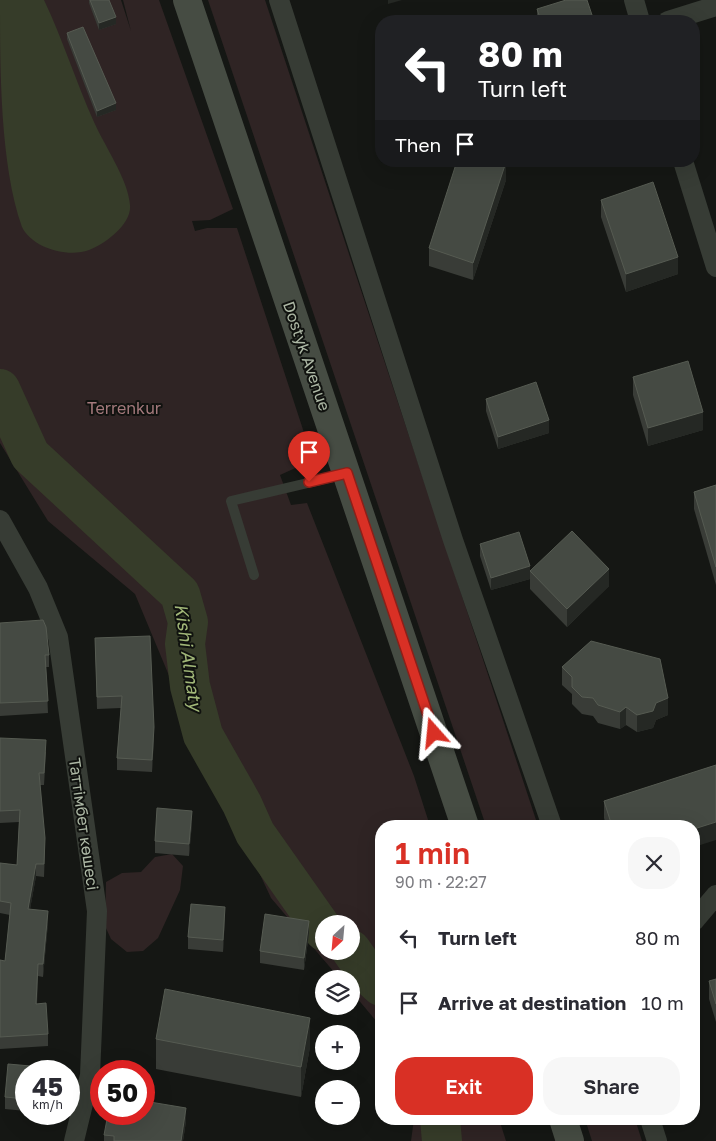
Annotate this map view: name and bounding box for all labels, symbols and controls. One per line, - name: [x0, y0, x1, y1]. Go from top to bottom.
- text: 80 m: [478, 33, 563, 75]
- icon: left: [395, 35, 460, 100]
- text: Turn left: [478, 75, 567, 102]
- icon: arrive: [451, 130, 479, 158]
- text: Then: [395, 133, 441, 156]
- street label: Dostyk Avenue: [279, 299, 335, 413]
- park label: Terrenkur: [87, 398, 161, 418]
- pin: [288, 431, 330, 482]
- icon: arrive: [295, 438, 323, 466]
- water label: Kіshі Almaty: [171, 602, 208, 715]
- position arrow: [407, 706, 459, 758]
- street label: Таттімбет көшесі: [65, 756, 103, 892]
- text: 1 min: [395, 835, 470, 871]
- button: close: [628, 837, 680, 889]
- text: 90 m · 22:27: [395, 872, 487, 892]
- north arrow: [315, 915, 360, 960]
- map controls: [315, 915, 360, 1125]
- icon: left: [395, 924, 423, 952]
- text: Turn left: [438, 926, 517, 949]
- text: 80 m: [635, 926, 680, 949]
- button: layers: [315, 970, 360, 1015]
- icon: arrive: [395, 989, 423, 1017]
- text: Arrive at destination: [438, 991, 626, 1014]
- text: 10 m: [641, 991, 684, 1014]
- button: +: [315, 1025, 360, 1070]
- button: Exit: [395, 1057, 533, 1115]
- button: Share: [543, 1057, 680, 1115]
- speed limit sign: 50: [90, 1060, 155, 1125]
- text: 45: [32, 1071, 63, 1102]
- button: −: [315, 1080, 360, 1125]
- text: km/h: [32, 1097, 63, 1112]

